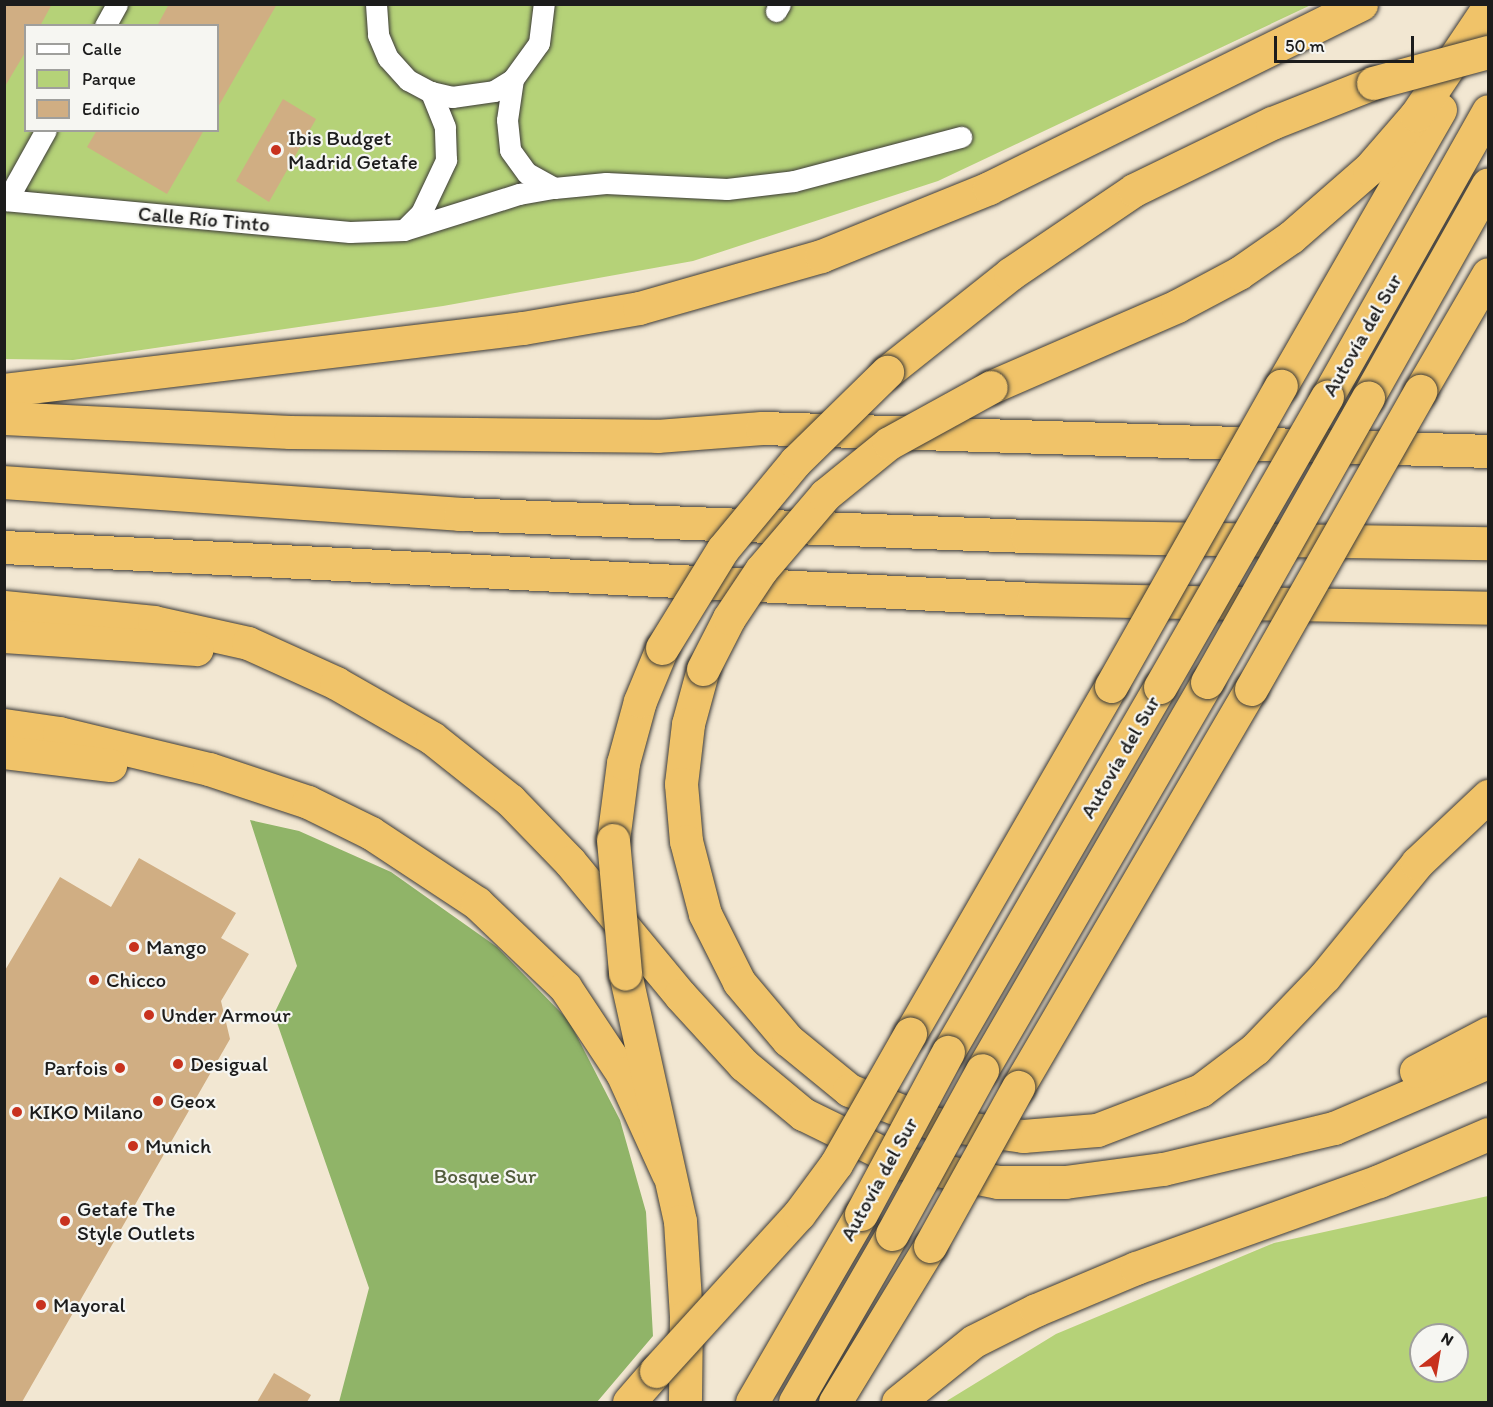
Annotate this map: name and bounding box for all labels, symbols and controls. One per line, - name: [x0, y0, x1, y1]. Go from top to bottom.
- legend: [24, 24, 219, 132]
- scale bar: [1277, 24, 1416, 62]
- text: 50 m: [1285, 35, 1325, 57]
- text: Calle: [82, 38, 122, 60]
- text: Parque: [82, 68, 136, 90]
- text: Edificio: [82, 98, 140, 120]
- place label: Ibis Budget Madrid Getafe: [288, 125, 417, 175]
- marker: Ibis Budget Madrid Getafe: [269, 143, 283, 157]
- street label: Calle Río Tinto: [137, 201, 271, 237]
- street label: Autovía del Sur: [1317, 269, 1407, 401]
- street label: Autovía del Sur: [1075, 691, 1165, 823]
- place label: Mango: [146, 934, 207, 960]
- marker: Mango: [127, 940, 141, 954]
- place label: Chicco: [106, 967, 166, 993]
- marker: Chicco: [87, 973, 101, 987]
- place label: Under Armour: [161, 1002, 290, 1028]
- marker: Under Armour: [142, 1008, 156, 1022]
- place label: Desigual: [190, 1051, 268, 1077]
- place label: Parfois: [44, 1055, 108, 1081]
- marker: Desigual: [171, 1057, 185, 1071]
- marker: Parfois: [113, 1061, 127, 1075]
- place label: Geox: [170, 1088, 216, 1114]
- marker: Geox: [151, 1094, 165, 1108]
- place label: KIKO Milano: [29, 1099, 143, 1125]
- marker: KIKO Milano: [10, 1105, 24, 1119]
- street label: Autovía del Sur: [835, 1113, 923, 1245]
- place label: Munich: [145, 1133, 211, 1159]
- marker: Munich: [126, 1139, 140, 1153]
- park label: Bosque Sur: [434, 1163, 536, 1189]
- place label: Getafe The Style Outlets: [77, 1196, 195, 1246]
- marker: Getafe The Style Outlets: [58, 1214, 72, 1228]
- place label: Mayoral: [53, 1292, 126, 1318]
- marker: Mayoral: [34, 1298, 48, 1312]
- north arrow: [1409, 1323, 1469, 1383]
- text: N: [1438, 1328, 1457, 1350]

